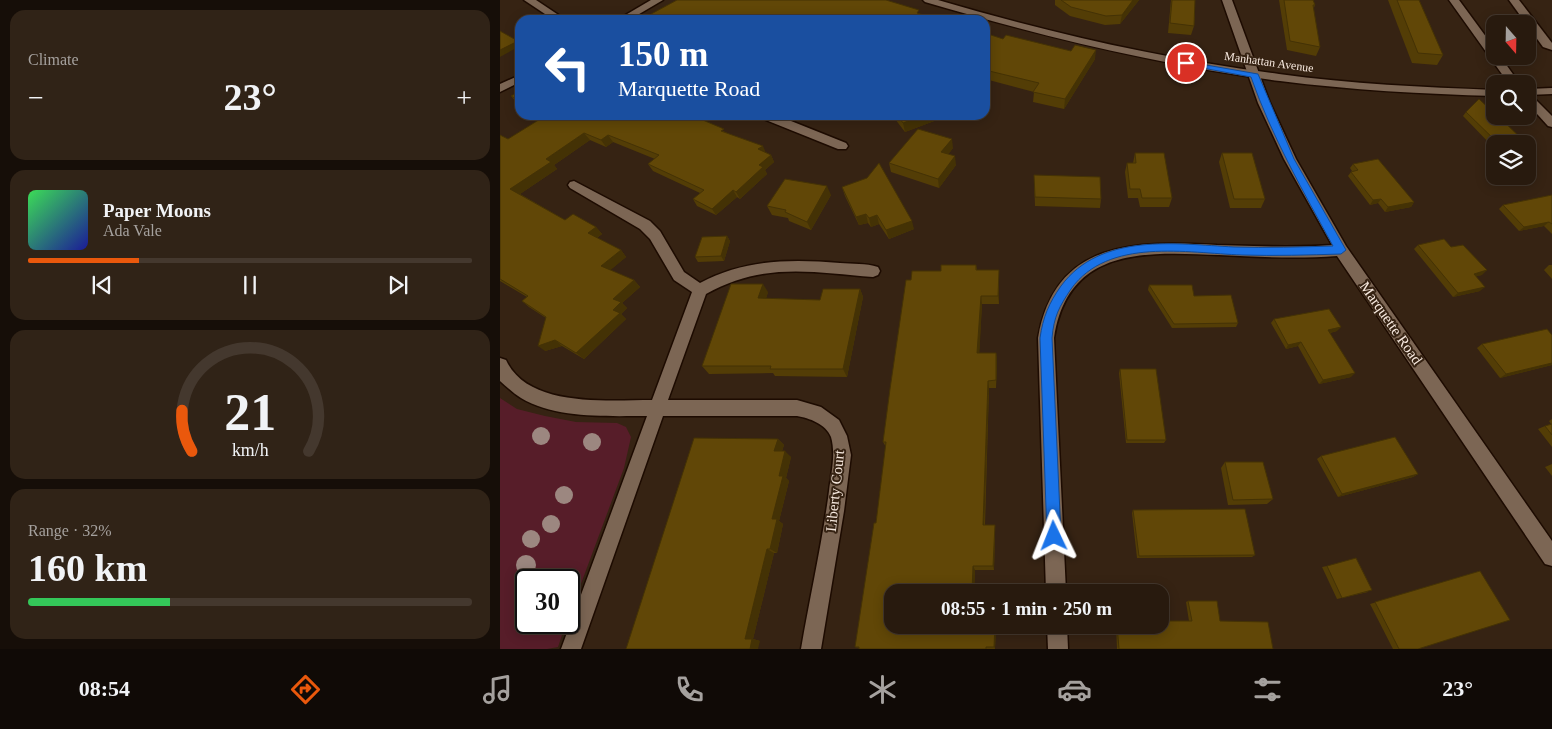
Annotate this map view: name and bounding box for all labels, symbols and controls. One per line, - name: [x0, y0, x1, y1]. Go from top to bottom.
- north arrow: [1486, 15, 1536, 65]
- map controls: [1486, 15, 1536, 185]
- icon: left: [535, 35, 600, 100]
- text: 150 m: [618, 35, 708, 74]
- pin: [1165, 42, 1207, 84]
- icon: arrive: [1172, 49, 1200, 77]
- street label: Manhattan Avenue: [1223, 49, 1315, 75]
- text: Climate: [28, 51, 79, 68]
- button: search: [1486, 75, 1536, 125]
- text: 23°: [223, 76, 277, 118]
- text: Marquette Road: [618, 76, 760, 101]
- text: −: [28, 82, 44, 113]
- text: +: [456, 82, 472, 113]
- button: layers: [1486, 135, 1536, 185]
- text: Paper Moons: [103, 200, 211, 221]
- text: Ada Vale: [103, 222, 162, 239]
- icon: previous: [88, 271, 116, 299]
- icon: pause: [236, 271, 264, 299]
- icon: next: [384, 271, 412, 299]
- street label: Marquette Road: [1357, 279, 1426, 368]
- text: 21: [224, 384, 276, 441]
- text: km/h: [232, 440, 268, 460]
- street label: Liberty Court: [823, 449, 847, 533]
- position arrow: [1027, 509, 1079, 561]
- text: Range · 32%: [28, 522, 112, 539]
- text: 160 km: [28, 547, 147, 589]
- speed limit sign: 30: [515, 569, 580, 634]
- text: 08:55 · 1 min · 250 m: [941, 598, 1112, 619]
- icon: directions: [288, 672, 323, 707]
- icon: music: [480, 672, 515, 707]
- icon: phone: [672, 672, 707, 707]
- icon: climate: [865, 672, 900, 707]
- icon: car: [1057, 672, 1092, 707]
- icon: filters: [1250, 672, 1285, 707]
- text: 08:54: [79, 676, 130, 701]
- text: 23°: [1442, 676, 1473, 701]

